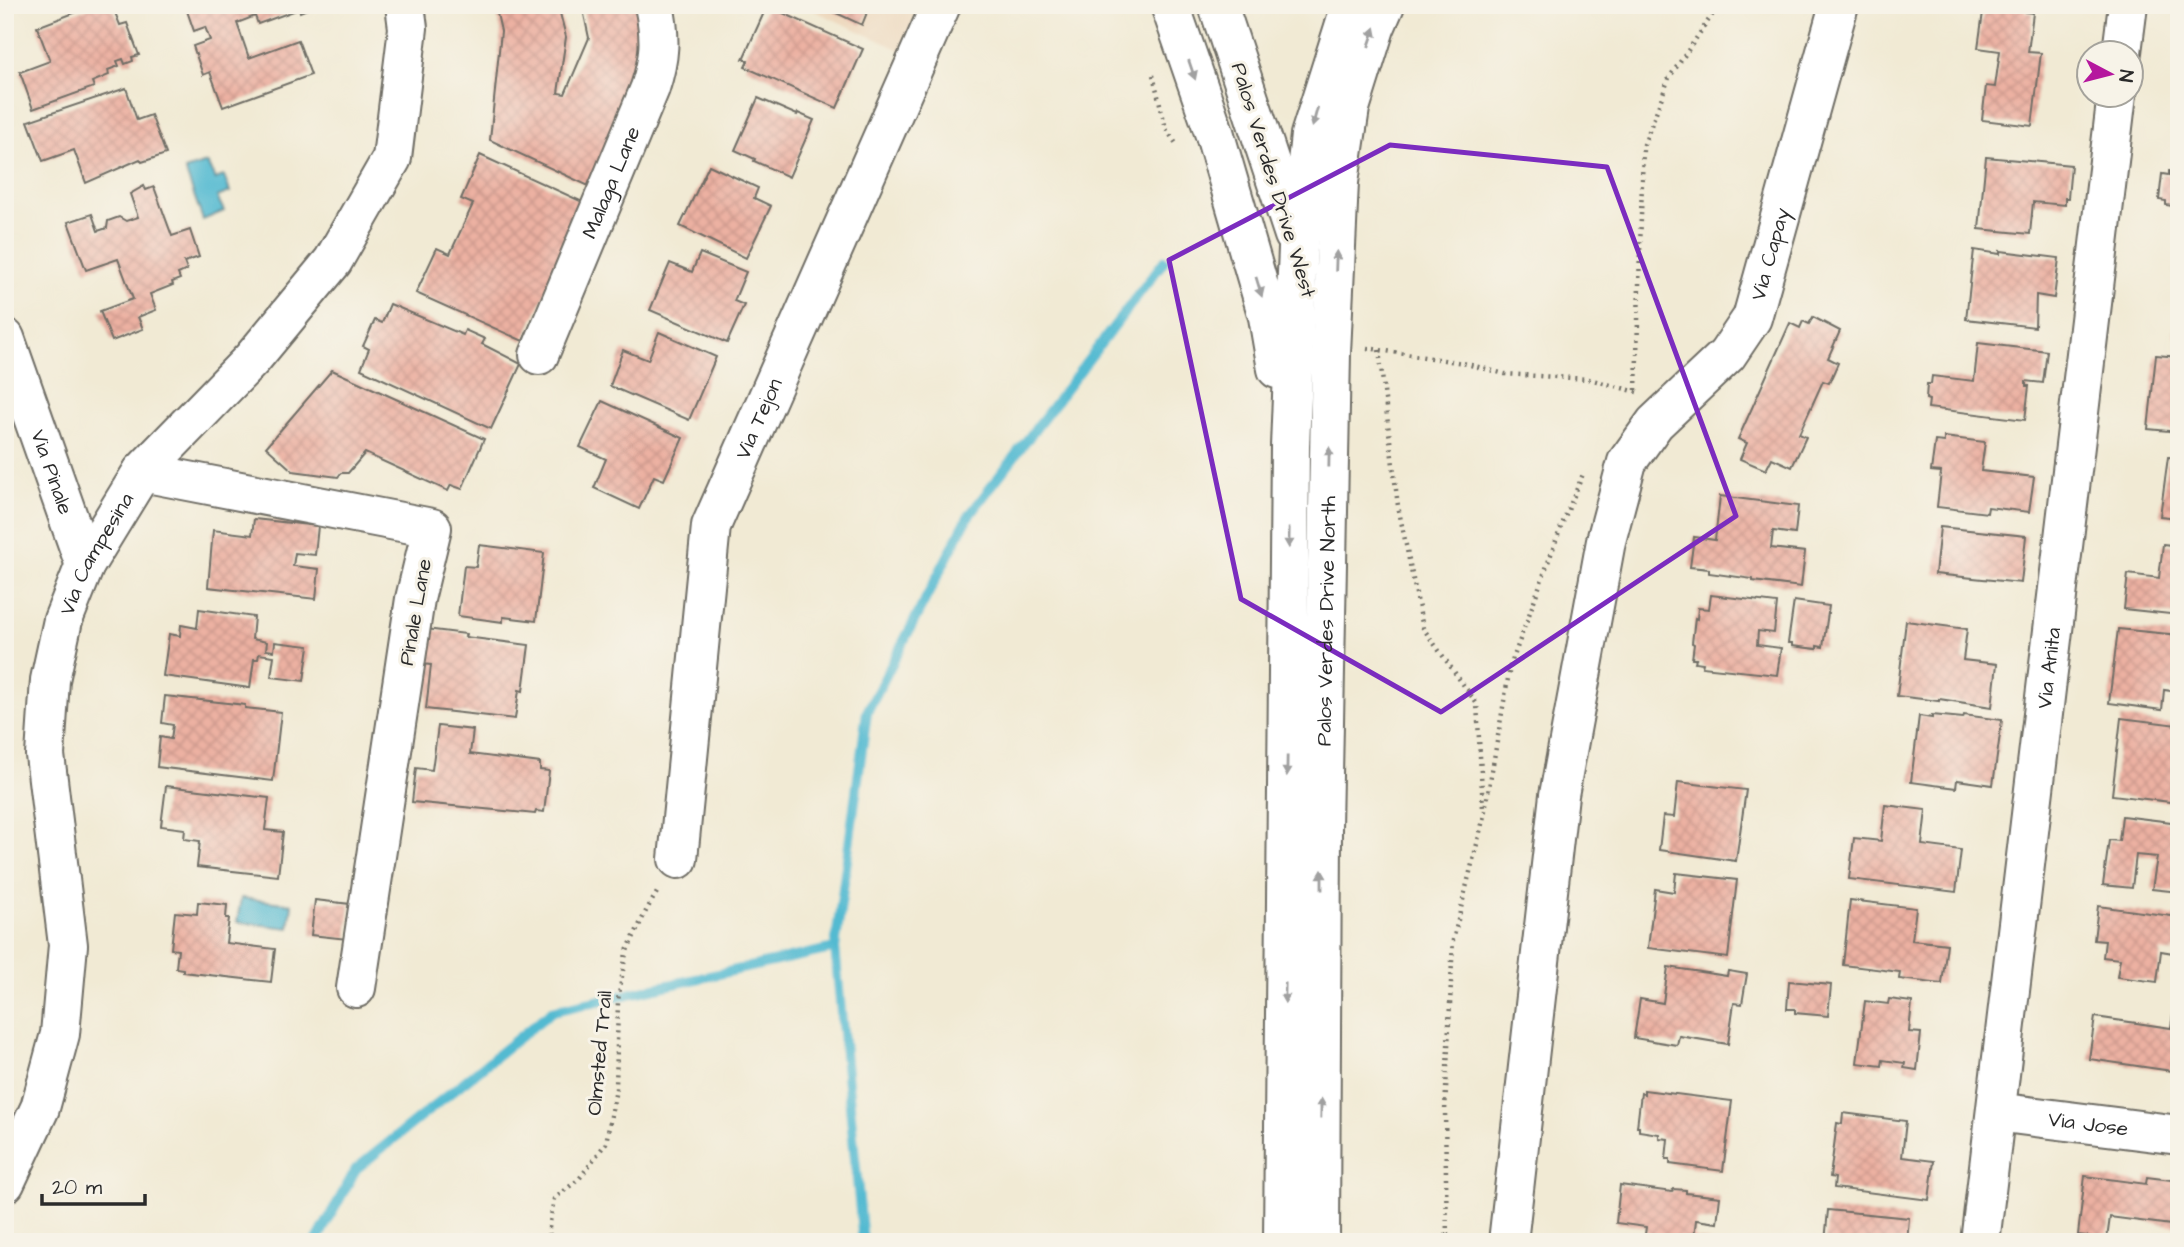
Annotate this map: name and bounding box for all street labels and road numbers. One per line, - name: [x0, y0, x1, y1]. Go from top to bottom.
- street label: Palos Verdes Drive West: [1224, 59, 1323, 302]
- street label: Malaga Lane: [575, 122, 647, 243]
- street label: Via Capay: [1744, 204, 1799, 304]
- street label: Via Tejon: [728, 374, 789, 464]
- street label: Via Pinale: [23, 426, 80, 518]
- street label: Via Campesina: [52, 487, 141, 619]
- street label: Palos Verdes Drive North: [1310, 495, 1343, 746]
- street label: Pinale Lane: [392, 556, 439, 668]
- street label: Via Anita: [2030, 625, 2068, 710]
- street label: Olmsted Trail: [580, 989, 619, 1117]
- street label: Via Jose: [2047, 1105, 2130, 1143]

